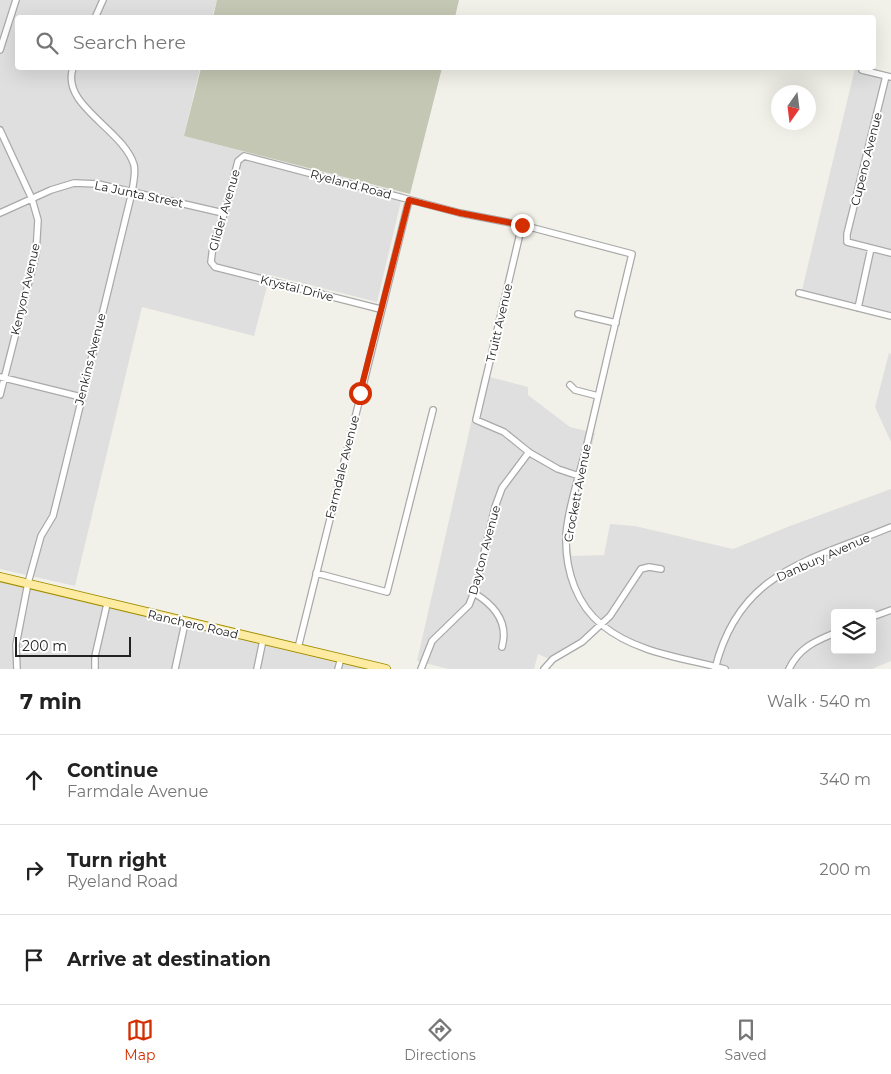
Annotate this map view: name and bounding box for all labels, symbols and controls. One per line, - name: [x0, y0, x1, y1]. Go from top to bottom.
- search box: [15, 15, 876, 70]
- icon: search: [33, 29, 61, 57]
- text: Search here: [73, 31, 186, 54]
- north arrow: [771, 85, 816, 130]
- street label: Cupeno Avenue: [847, 111, 885, 207]
- street label: Ryeland Road: [309, 166, 393, 202]
- street label: Glider Avenue: [205, 167, 243, 253]
- street label: La Junta Street: [93, 177, 185, 211]
- route end: [511, 214, 534, 237]
- street label: Kenyon Avenue: [7, 242, 43, 336]
- street label: Krystal Drive: [259, 272, 335, 304]
- street label: Truitt Avenue: [483, 282, 515, 364]
- street label: Jenkins Avenue: [71, 311, 109, 407]
- route start: [349, 382, 372, 405]
- street label: Farmdale Avenue: [322, 414, 362, 520]
- street label: Crockett Avenue: [560, 443, 594, 543]
- street label: Dayton Avenue: [465, 504, 503, 596]
- street label: Danbury Avenue: [774, 530, 872, 584]
- street label: Ranchero Road: [146, 606, 240, 642]
- map controls: [831, 609, 876, 654]
- button: layers: [831, 609, 876, 654]
- scale bar: [15, 634, 131, 657]
- text: 200 m: [22, 637, 67, 655]
- text: 7 min: [20, 689, 82, 714]
- text: Walk · 540 m: [767, 692, 871, 711]
- text: Continue: [67, 759, 158, 782]
- icon: ahead: [20, 766, 48, 794]
- text: 340 m: [820, 770, 871, 789]
- text: Farmdale Avenue: [67, 782, 208, 801]
- text: Turn right: [67, 849, 167, 872]
- icon: right: [20, 856, 48, 884]
- text: 200 m: [820, 860, 871, 879]
- text: Ryeland Road: [67, 872, 178, 891]
- icon: arrive: [20, 946, 48, 974]
- text: Arrive at destination: [67, 948, 271, 971]
- tab: Map: [124, 1016, 155, 1064]
- tab: Directions: [404, 1016, 476, 1064]
- tab: Saved: [725, 1016, 767, 1064]

